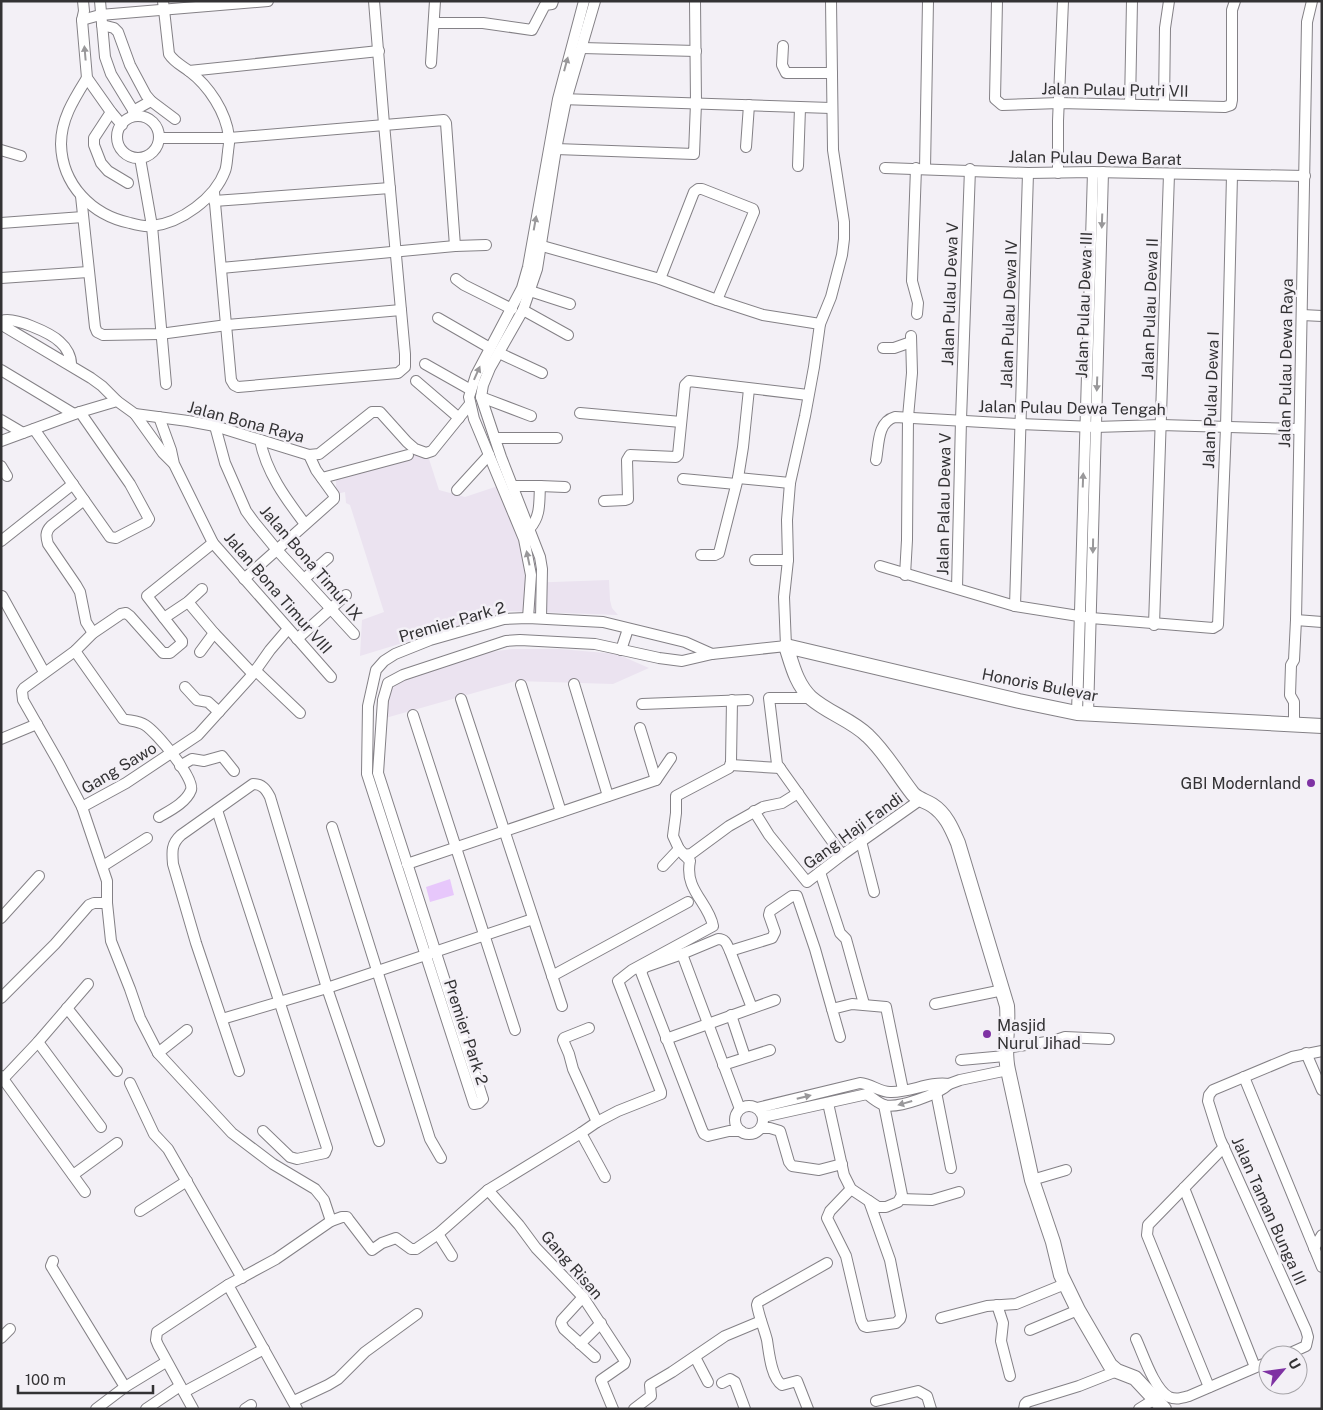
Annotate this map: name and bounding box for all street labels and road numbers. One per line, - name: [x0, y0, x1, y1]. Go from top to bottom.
- street label: Jalan Pulau Putri VII: [1041, 79, 1189, 101]
- street label: Jalan Pulau Dewa Barat: [1008, 147, 1182, 169]
- street label: Jalan Pulau Dewa V: [938, 222, 962, 366]
- street label: Jalan Pulau Dewa III: [1072, 231, 1096, 379]
- street label: Jalan Pulau Dewa II: [1138, 238, 1162, 380]
- street label: Jalan Pulau Dewa IV: [997, 239, 1021, 389]
- street label: Jalan Pulau Dewa Raya: [1275, 278, 1297, 448]
- street label: Jalan Pulau Dewa I: [1199, 331, 1223, 469]
- street label: Jalan Bona Raya: [186, 397, 306, 447]
- street label: Jalan Pulau Dewa Tengah: [978, 397, 1166, 419]
- street label: Jalan Palau Dewa V: [933, 432, 955, 576]
- street label: Jalan Bona Timur IX: [256, 502, 366, 624]
- street label: Jalan Bona Timur VIII: [220, 528, 336, 658]
- street label: Premier Park 2: [397, 598, 507, 646]
- street label: Honoris Bulevar: [980, 664, 1100, 706]
- street label: Gang Sawo: [78, 738, 160, 798]
- street label: Gang Haji Fandi: [800, 789, 906, 873]
- street label: Premier Park 2: [440, 977, 492, 1087]
- street label: Jalan Taman Bunga III: [1228, 1134, 1310, 1288]
- street label: Gang Risan: [537, 1227, 607, 1303]

